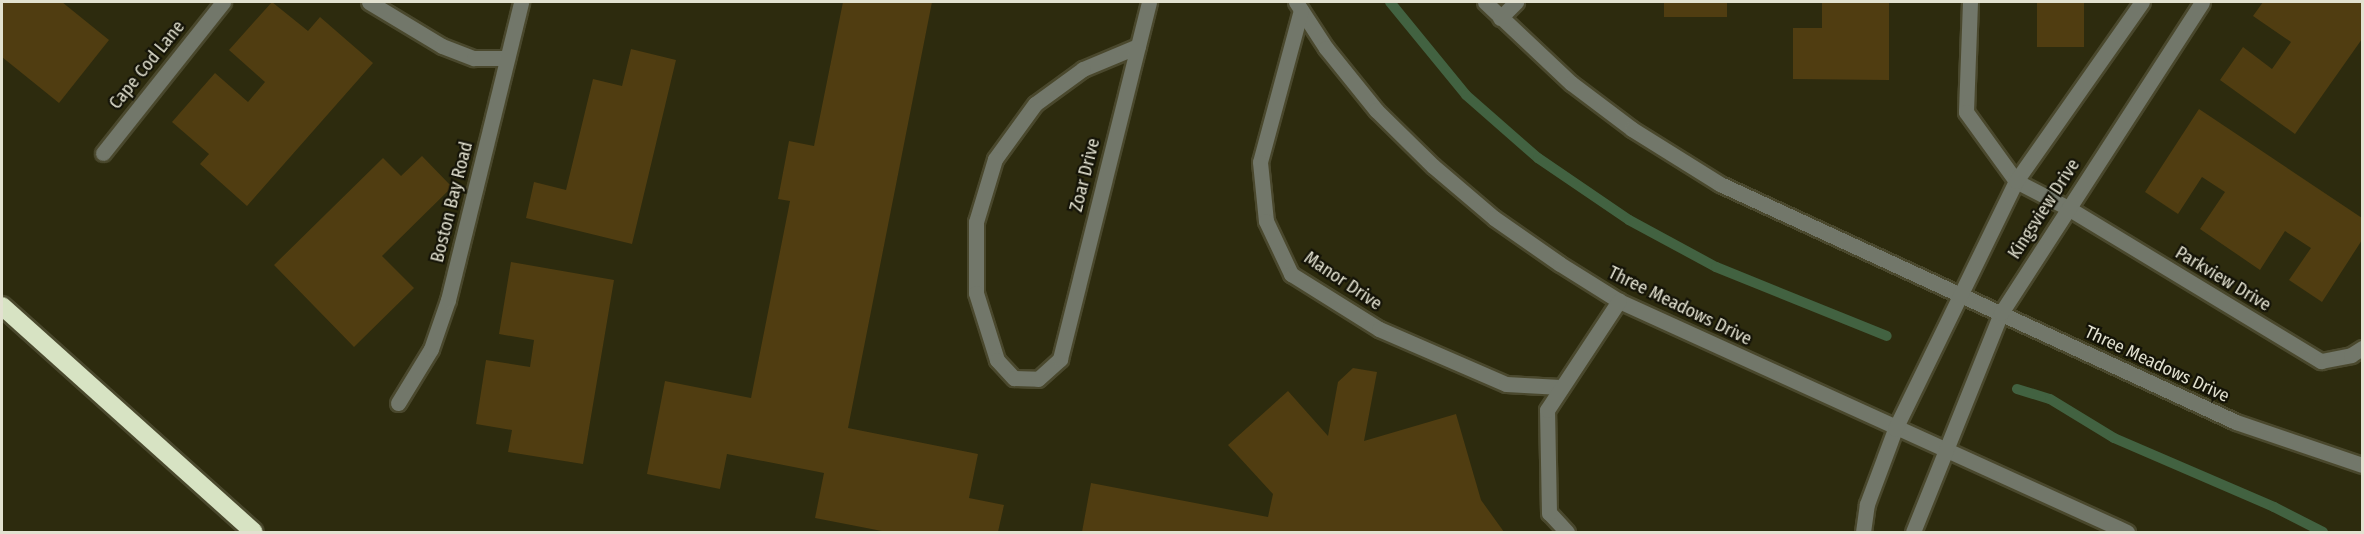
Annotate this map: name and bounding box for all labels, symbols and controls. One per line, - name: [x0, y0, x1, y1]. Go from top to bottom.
- street label: Cape Cod Lane: [105, 16, 189, 114]
- street label: Zoar Drive: [1065, 136, 1105, 214]
- street label: Boston Bay Road: [427, 139, 477, 265]
- street label: Kingsview Drive: [2004, 155, 2084, 263]
- street label: Parkview Drive: [2171, 242, 2275, 316]
- street label: Manor Drive: [1300, 247, 1386, 315]
- street label: Three Meadows Drive: [1605, 262, 1755, 350]
- street label: Three Meadows Drive: [2081, 321, 2233, 407]

